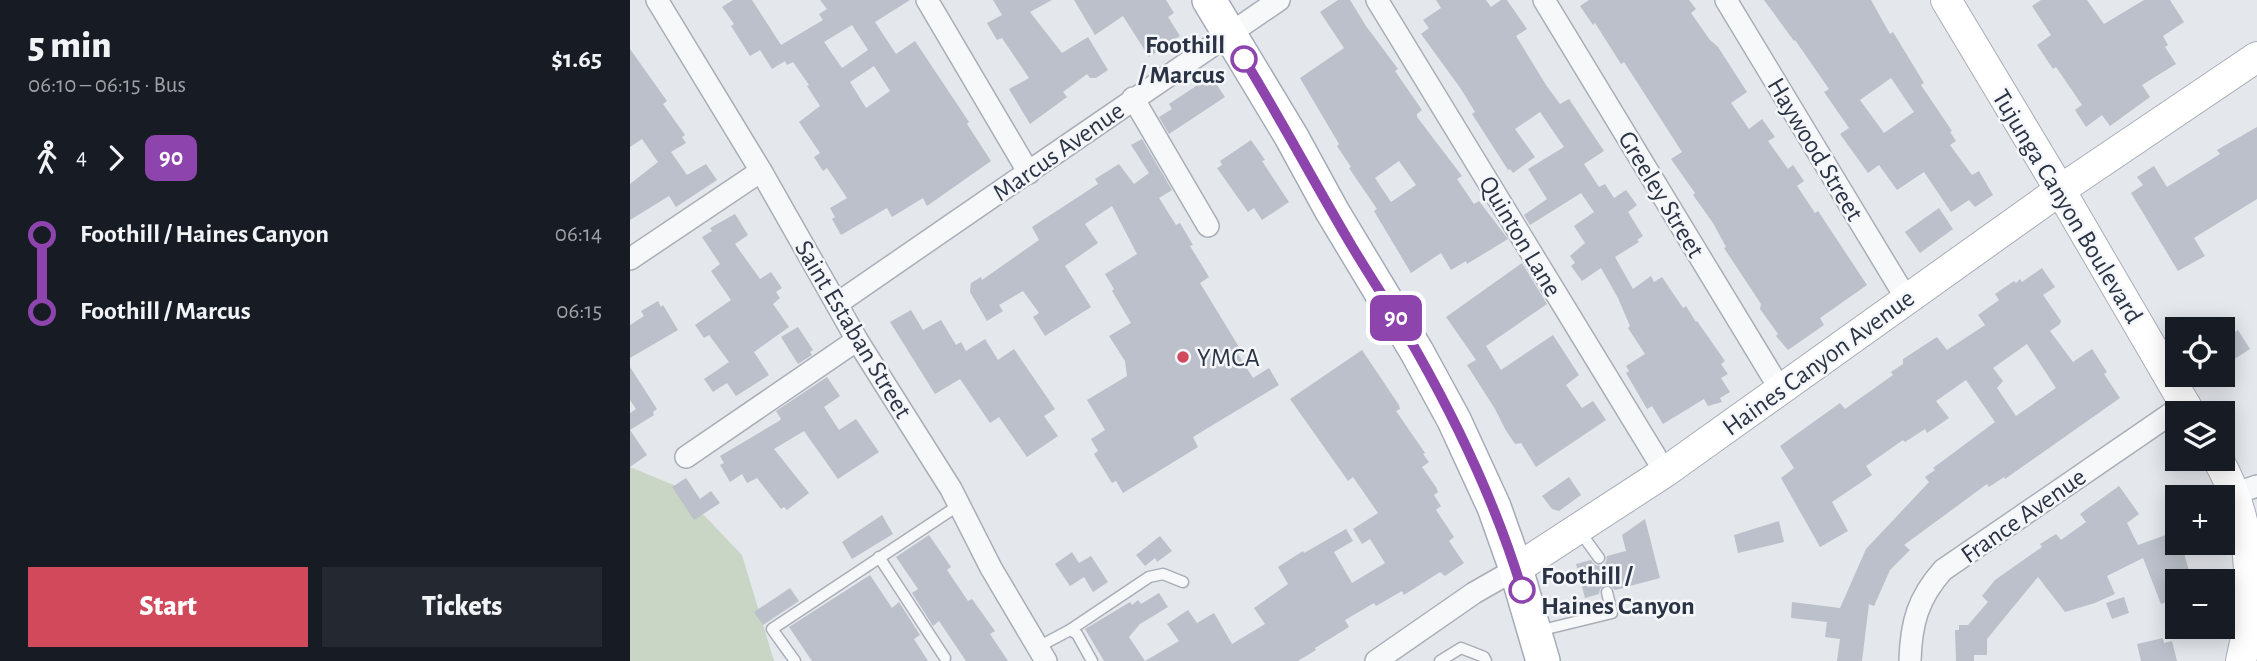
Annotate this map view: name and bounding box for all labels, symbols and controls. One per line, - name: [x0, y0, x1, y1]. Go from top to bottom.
- text: 5 min: [28, 27, 112, 65]
- place label: Foothill / Marcus: [1137, 32, 1225, 88]
- text: $1.65: [551, 46, 602, 72]
- marker: Foothill / Marcus: [1231, 46, 1257, 72]
- text: 06:10 – 06:15 · Bus: [28, 74, 186, 97]
- street label: Haywood Street: [1762, 74, 1868, 226]
- street label: Tujunga Canyon Boulevard: [1987, 85, 2147, 328]
- street label: Marcus Avenue: [988, 97, 1129, 206]
- street label: Greeley Street: [1613, 127, 1709, 262]
- icon: walk: [28, 139, 66, 177]
- icon: forward: [97, 139, 135, 177]
- text: 4: [76, 146, 87, 169]
- text: 90: [159, 146, 183, 170]
- street label: Quinton Lane: [1474, 172, 1566, 301]
- text: Foothill / Haines Canyon: [80, 221, 329, 247]
- text: 06:14: [555, 223, 602, 246]
- street label: Saint Estaban Street: [790, 236, 916, 423]
- street label: Haines Canyon Avenue: [1718, 285, 1919, 441]
- line badge: 90: [1364, 295, 1428, 341]
- text: Foothill / Marcus: [80, 298, 251, 324]
- text: 06:15: [556, 300, 602, 323]
- text: 90: [1384, 306, 1408, 330]
- map controls: [2165, 317, 2235, 639]
- button: locate: [2165, 317, 2235, 387]
- place label: YMCA: [1197, 345, 1260, 371]
- marker: YMCA: [1175, 349, 1191, 365]
- button: layers: [2165, 401, 2235, 471]
- street label: France Avenue: [1956, 463, 2091, 568]
- button: +: [2165, 485, 2235, 555]
- place label: Foothill / Haines Canyon: [1541, 563, 1695, 619]
- button: Start: [28, 567, 308, 647]
- button: Tickets: [322, 567, 602, 647]
- button: −: [2165, 569, 2235, 639]
- marker: Foothill / Haines Canyon: [1509, 577, 1535, 603]

